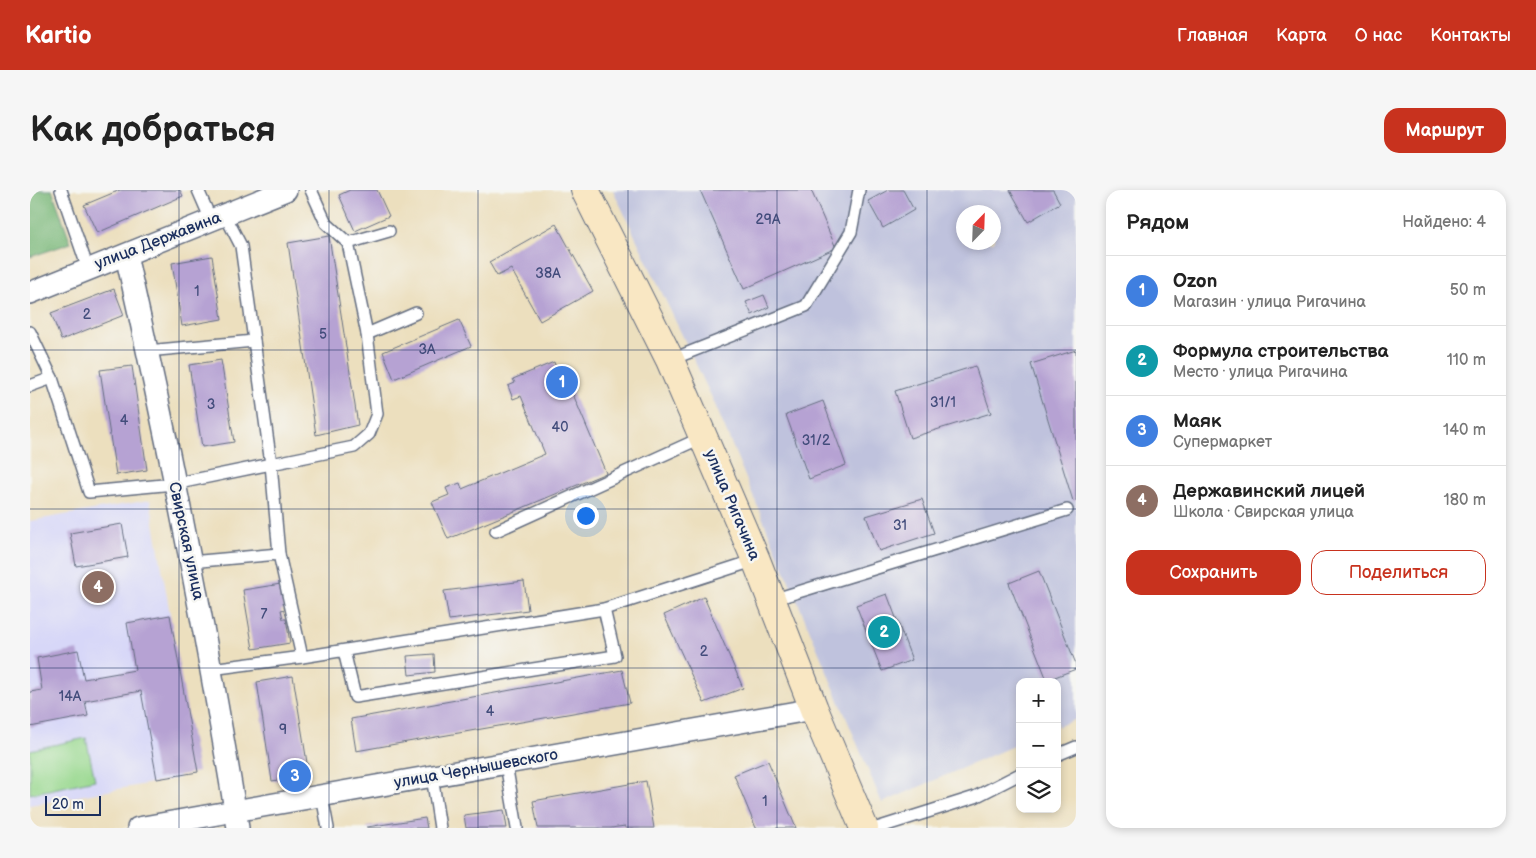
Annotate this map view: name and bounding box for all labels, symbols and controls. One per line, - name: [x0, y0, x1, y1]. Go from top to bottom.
- text: Kartio: [25, 21, 92, 50]
- text: Главная: [1177, 25, 1248, 46]
- text: Карта: [1276, 25, 1327, 46]
- text: О нас: [1355, 25, 1402, 46]
- text: Контакты: [1430, 25, 1511, 46]
- button: Маршрут: [1384, 108, 1506, 153]
- text: Как добраться: [30, 109, 276, 152]
- north arrow: [956, 205, 1001, 250]
- street label: улица Державина: [92, 208, 224, 274]
- text: Рядом: [1126, 210, 1189, 235]
- house number: 29А: [756, 211, 781, 228]
- text: Найдено: 4: [1402, 213, 1486, 232]
- house number: 38А: [535, 265, 561, 282]
- text: Ozon: [1173, 270, 1217, 293]
- text: 1: [1139, 281, 1145, 300]
- text: 50 m: [1450, 281, 1486, 300]
- house number: 1: [194, 283, 200, 300]
- text: Магазин · улица Ригачина: [1173, 293, 1366, 312]
- house number: 2: [83, 306, 92, 323]
- house number: 5: [319, 326, 327, 343]
- text: Формула строительства: [1173, 340, 1389, 363]
- house number: 3А: [418, 341, 436, 358]
- text: 2: [1137, 351, 1147, 370]
- text: 110 m: [1447, 351, 1486, 370]
- pin: 1: [546, 363, 578, 401]
- text: Место · улица Ригачина: [1173, 363, 1348, 382]
- house number: 31/1: [930, 394, 956, 411]
- house number: 3: [207, 396, 215, 413]
- text: Маяк: [1173, 410, 1221, 433]
- house number: 4: [120, 412, 129, 429]
- house number: 40: [552, 419, 568, 436]
- text: 3: [1137, 421, 1147, 440]
- text: 140 m: [1443, 421, 1486, 440]
- house number: 31/2: [802, 432, 831, 449]
- text: Супермаркет: [1173, 433, 1272, 452]
- street label: улица Ригачина: [700, 447, 764, 564]
- street label: Свирская улица: [164, 480, 208, 602]
- text: Державинский лицей: [1173, 480, 1365, 503]
- text: 4: [1137, 491, 1147, 510]
- text: 180 m: [1444, 491, 1486, 510]
- your location: [573, 503, 599, 529]
- text: Школа · Свирская улица: [1173, 503, 1354, 522]
- house number: 31: [893, 517, 907, 534]
- button: Сохранить: [1126, 550, 1301, 595]
- button: Поделиться: [1311, 550, 1486, 595]
- pin: 4: [82, 568, 114, 606]
- house number: 7: [261, 606, 268, 623]
- pin: 2: [868, 613, 900, 651]
- house number: 2: [700, 643, 709, 660]
- map controls: [1016, 678, 1061, 813]
- button: +: [1016, 678, 1061, 723]
- house number: 14А: [59, 688, 82, 705]
- house number: 4: [486, 703, 495, 720]
- house number: 9: [279, 721, 287, 738]
- button: −: [1016, 723, 1061, 768]
- street label: улица Чернышевского: [393, 745, 559, 793]
- pin: 3: [279, 757, 311, 795]
- button: layers: [1016, 768, 1061, 813]
- scale bar: [45, 793, 101, 816]
- house number: 1: [762, 793, 768, 810]
- text: 20 m: [52, 796, 84, 813]

